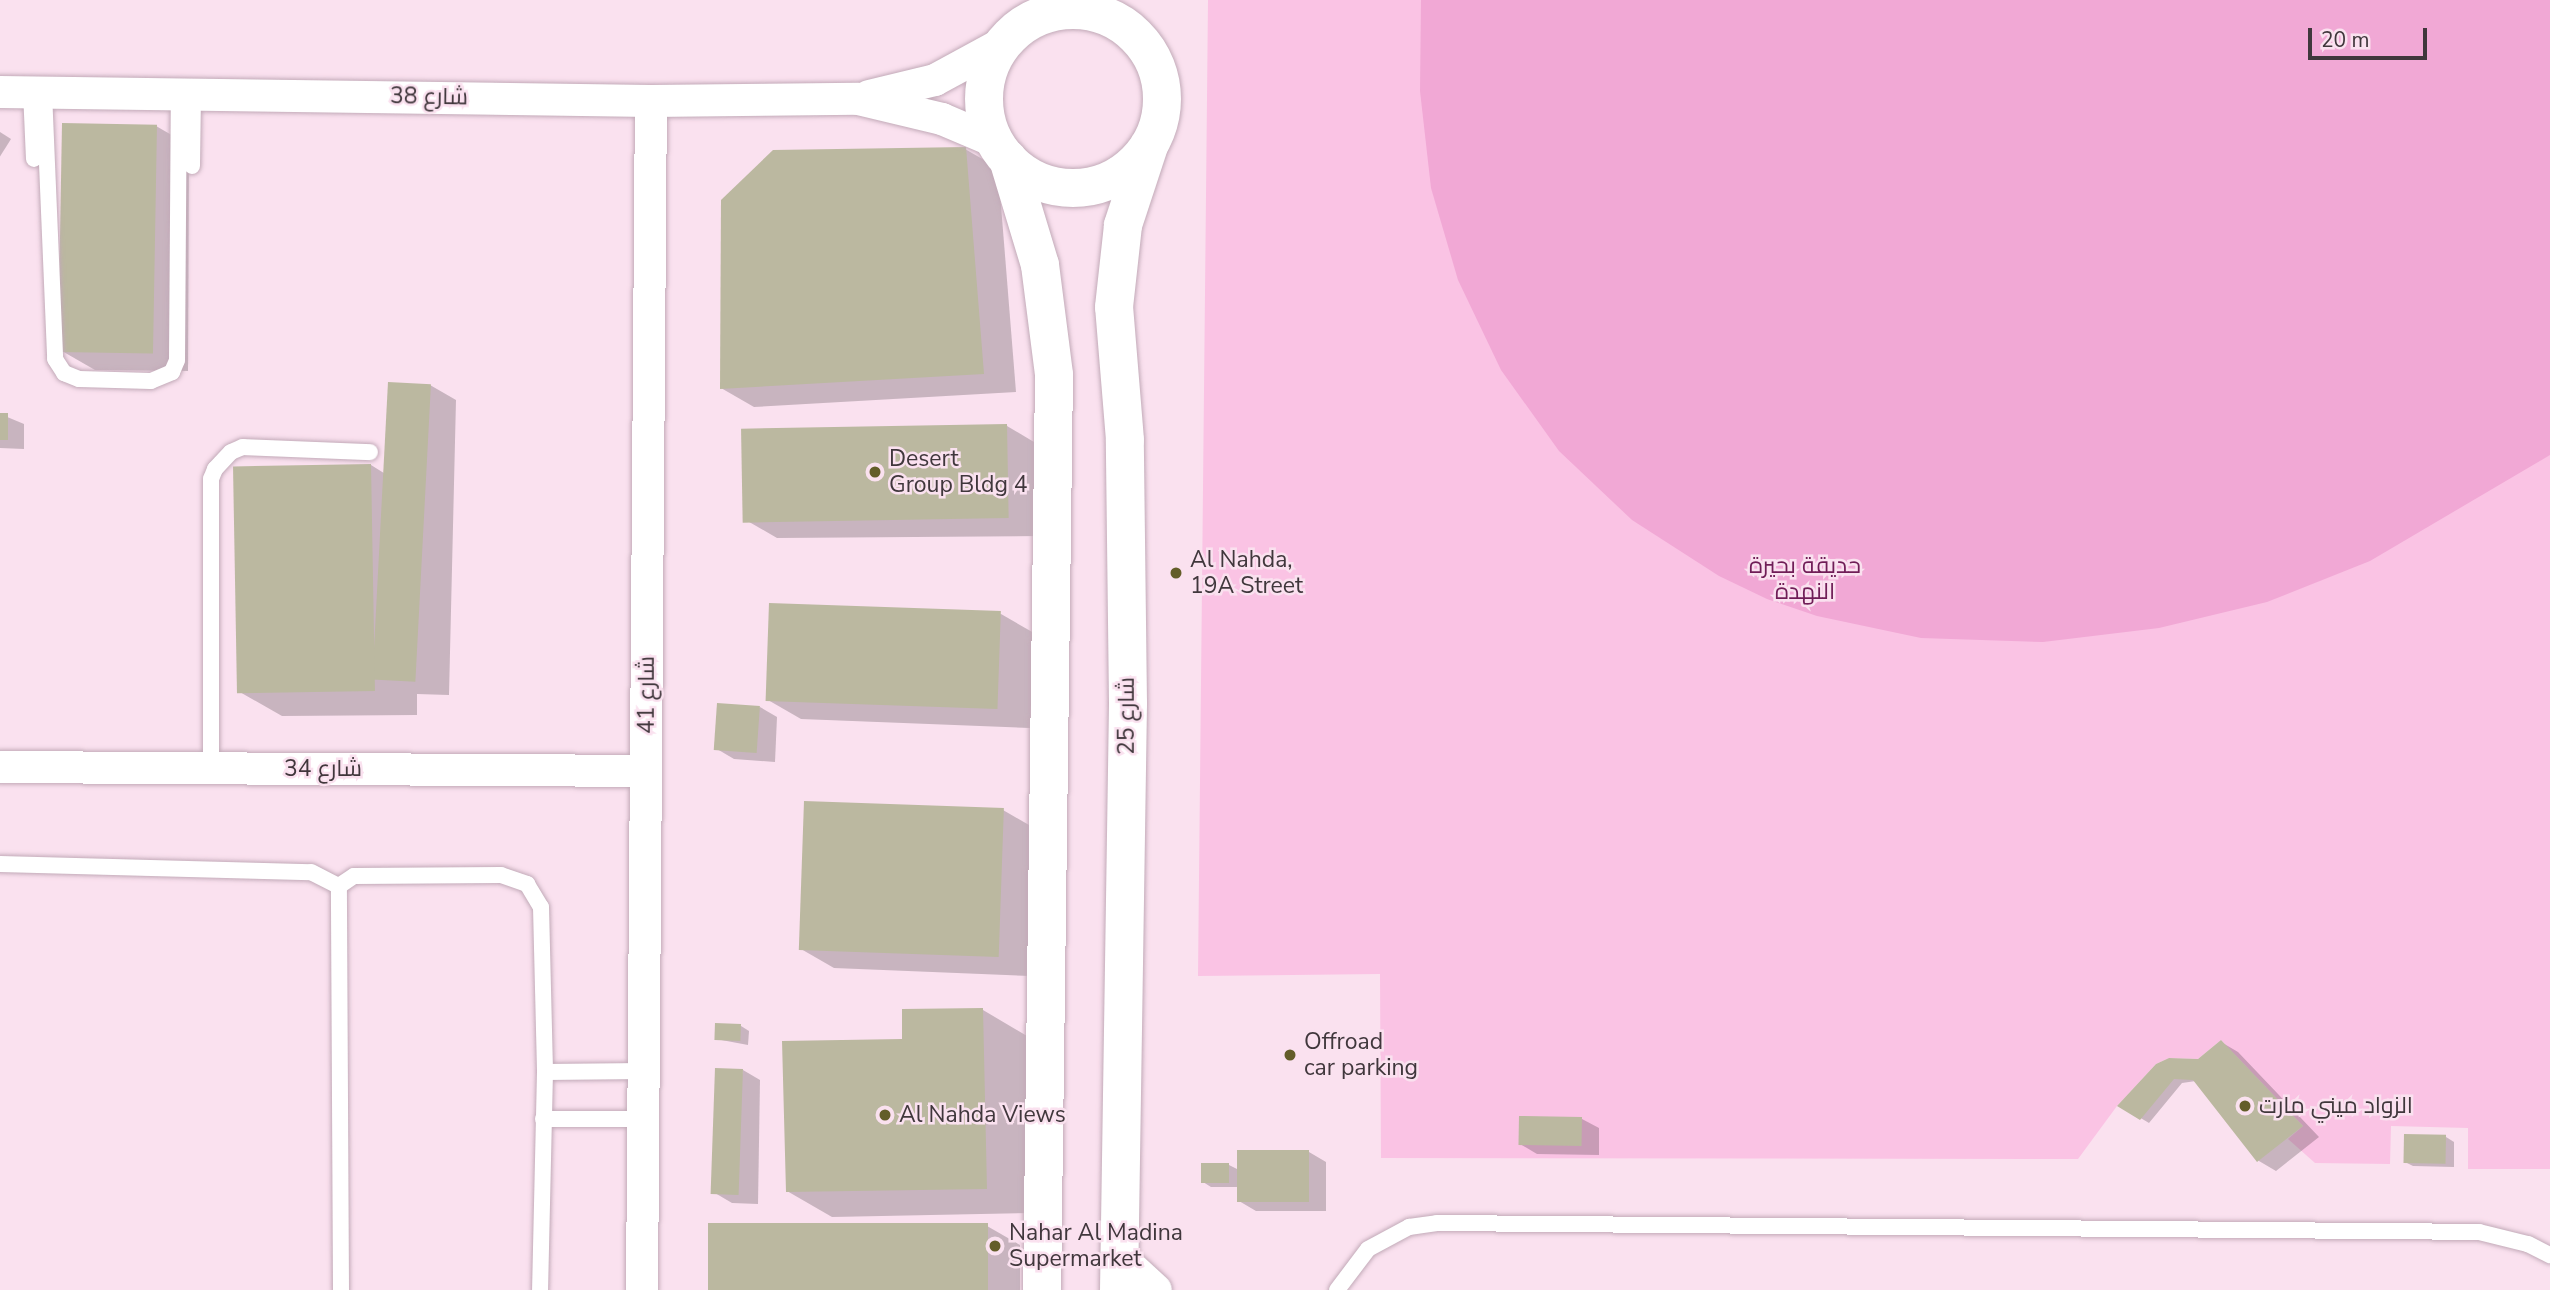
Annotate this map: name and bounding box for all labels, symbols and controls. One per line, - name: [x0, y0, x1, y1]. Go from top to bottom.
- scale bar: [2312, 14, 2431, 58]
- text: 20 m: [2321, 26, 2370, 54]
- street label: شارع 38: [390, 83, 468, 111]
- place label: Desert Group Bldg 4: [889, 445, 1028, 499]
- marker: Desert Group Bldg 4: [867, 464, 883, 480]
- place label: Al Nahda, 19A Street: [1190, 546, 1303, 600]
- park label: حديقة بحيرة النهدة: [1749, 552, 1861, 606]
- marker: Al Nahda, 19A Street: [1168, 565, 1184, 581]
- street label: شارع 41: [633, 656, 661, 734]
- street label: شارع 25: [1113, 677, 1141, 755]
- street label: شارع 34: [284, 755, 362, 783]
- place label: Offroad car parking: [1304, 1028, 1418, 1082]
- marker: Offroad car parking: [1282, 1047, 1298, 1063]
- place label: الزواد ميني مارت: [2259, 1092, 2413, 1120]
- marker: الزواد ميني مارت: [2237, 1098, 2253, 1114]
- place label: Al Nahda Views: [899, 1101, 1066, 1129]
- marker: Al Nahda Views: [877, 1107, 893, 1123]
- place label: Nahar Al Madina Supermarket: [1009, 1219, 1183, 1273]
- marker: Nahar Al Madina Supermarket: [987, 1238, 1003, 1254]

